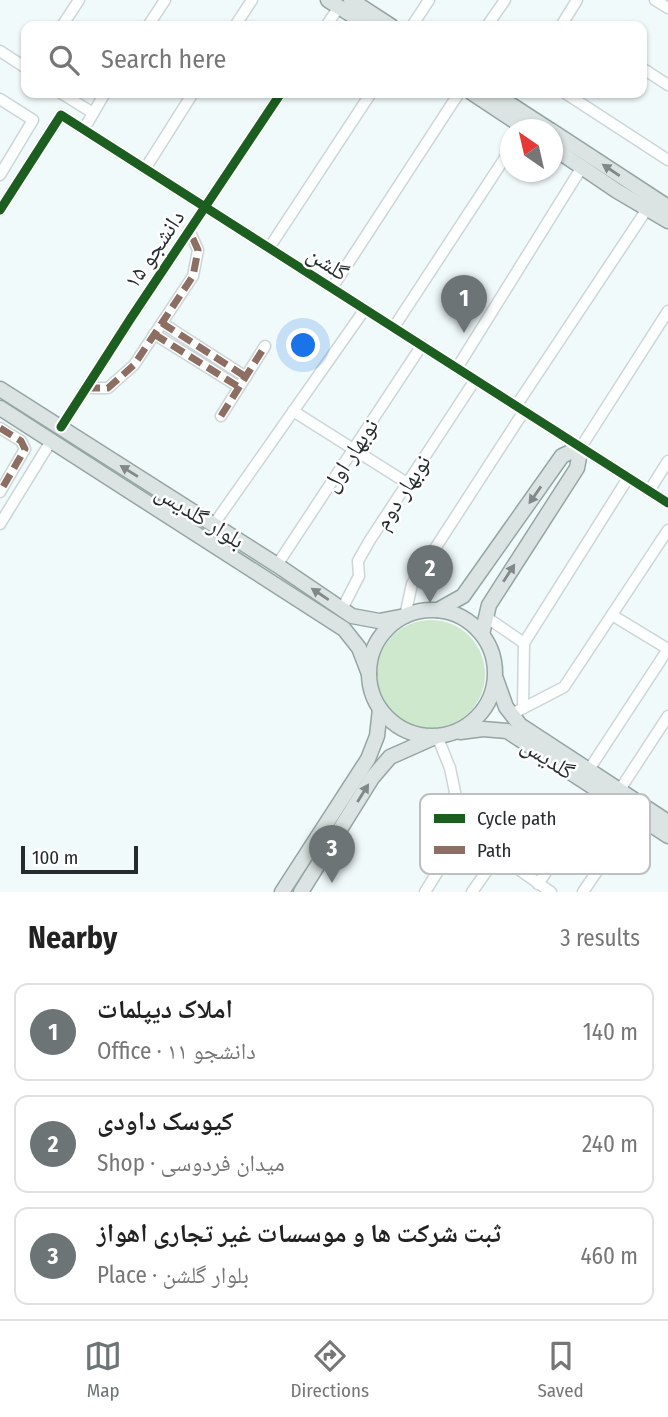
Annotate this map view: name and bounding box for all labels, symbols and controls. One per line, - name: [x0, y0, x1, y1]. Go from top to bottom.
- search box: [21, 21, 647, 98]
- icon: search: [45, 41, 83, 79]
- text: Search here: [101, 44, 226, 75]
- north arrow: [500, 119, 563, 182]
- one-way arrow: [601, 164, 620, 177]
- street label: دانشجو ۱۵: [118, 204, 190, 294]
- street label: گلشن: [302, 239, 354, 287]
- pin: 1: [441, 275, 487, 333]
- your location: [286, 328, 320, 362]
- street label: نوبهار اول: [316, 413, 384, 497]
- street label: نوبهار دوم: [367, 449, 438, 536]
- one-way arrow: [119, 464, 139, 477]
- street label: بلوار گلدیس: [150, 478, 250, 554]
- one-way arrow: [528, 486, 542, 504]
- pin: 2: [407, 545, 453, 603]
- one-way arrow: [503, 563, 516, 583]
- one-way arrow: [311, 587, 329, 601]
- street label: گلدیس: [516, 731, 580, 786]
- one-way arrow: [356, 783, 369, 802]
- legend: [420, 794, 650, 874]
- text: Cycle path: [477, 807, 556, 830]
- pin: 3: [309, 825, 355, 883]
- text: Path: [477, 839, 512, 862]
- scale bar: [21, 843, 138, 875]
- text: 100 m: [32, 846, 78, 869]
- text: Nearby: [28, 920, 117, 956]
- text: 3 results: [560, 924, 640, 952]
- text: املاک دیپلمات: [97, 994, 233, 1025]
- text: 1: [48, 1018, 58, 1046]
- text: 140 m: [583, 1018, 638, 1046]
- text: Office · دانشجو ۱۱: [97, 1037, 256, 1065]
- text: کیوسک داودی: [97, 1106, 234, 1137]
- text: 2: [48, 1130, 58, 1158]
- text: 240 m: [582, 1130, 638, 1158]
- text: Shop · میدان فردوسی: [97, 1149, 285, 1177]
- text: ثبت شرکت ها و موسسات غیر تجاری اهواز: [97, 1218, 501, 1249]
- text: 3: [48, 1242, 58, 1270]
- text: 460 m: [580, 1242, 638, 1270]
- text: Place · بلوار گلشن: [97, 1261, 249, 1289]
- tab: Map: [84, 1337, 122, 1402]
- tab: Directions: [290, 1337, 369, 1402]
- tab: Saved: [537, 1337, 584, 1402]

